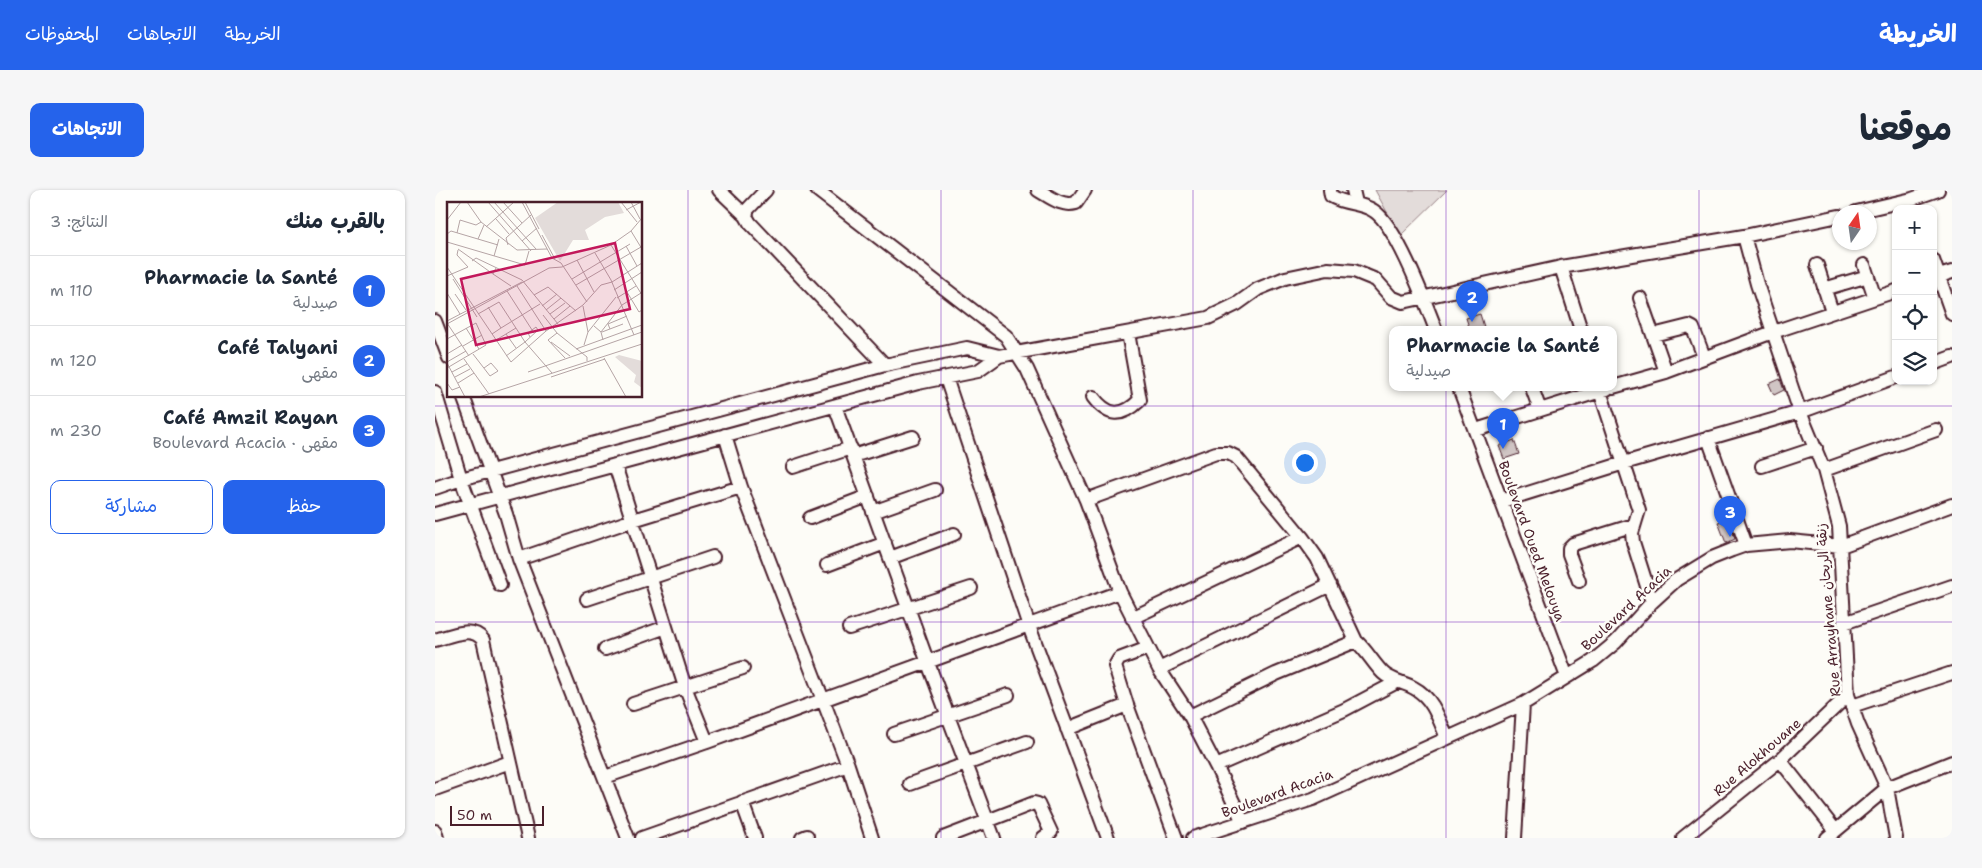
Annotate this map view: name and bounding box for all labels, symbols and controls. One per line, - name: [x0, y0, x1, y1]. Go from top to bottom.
- text: الخريطة: [1879, 18, 1957, 50]
- text: المحفوظات: [25, 22, 99, 46]
- text: الاتجاهات: [127, 22, 197, 46]
- text: الخريطة: [225, 22, 281, 46]
- button: الاتجاهات: [30, 103, 144, 157]
- text: موقعنا: [1859, 104, 1952, 151]
- inset map: [447, 202, 643, 398]
- north arrow: [1832, 205, 1877, 250]
- map controls: [1892, 205, 1937, 385]
- button: +: [1892, 205, 1937, 250]
- text: بالقرب منك: [286, 207, 385, 235]
- text: النتائج: 3: [50, 211, 108, 232]
- button: −: [1892, 250, 1937, 295]
- text: Pharmacie la Santé: [144, 265, 338, 290]
- text: 110 m: [50, 280, 93, 301]
- text: 1: [365, 280, 373, 301]
- pin: 2: [1456, 281, 1488, 322]
- text: صيدلية: [293, 292, 338, 313]
- button: locate: [1892, 295, 1937, 340]
- popup: [1389, 326, 1617, 391]
- text: Pharmacie la Santé: [1406, 333, 1600, 358]
- text: Café Talyani: [217, 335, 338, 360]
- button: layers: [1892, 340, 1937, 385]
- text: 120 m: [50, 350, 97, 371]
- text: 2: [363, 350, 375, 371]
- text: صيدلية: [1406, 360, 1451, 381]
- text: مقهى: [301, 362, 338, 383]
- text: Café Amzil Rayan: [163, 405, 338, 430]
- pin: 1: [1487, 408, 1519, 449]
- text: 230 m: [50, 420, 102, 441]
- text: 3: [363, 420, 375, 441]
- text: مقهى · Boulevard Acacia: [152, 432, 338, 453]
- your location: [1292, 450, 1318, 476]
- street label: Boulevard Oued Melouya: [1494, 458, 1570, 624]
- button: مشاركة: [50, 480, 213, 534]
- button: حفظ: [223, 480, 385, 534]
- pin: 3: [1714, 496, 1746, 537]
- street label: Rue Arrayhane زنقة الريحان: [1811, 523, 1845, 697]
- street label: Boulevard Acacia: [1577, 561, 1675, 654]
- street label: Rue Alokhouane: [1709, 714, 1805, 800]
- street label: Boulevard Acacia: [1219, 764, 1335, 821]
- scale bar: [450, 803, 544, 826]
- text: 50 m: [457, 806, 492, 824]

